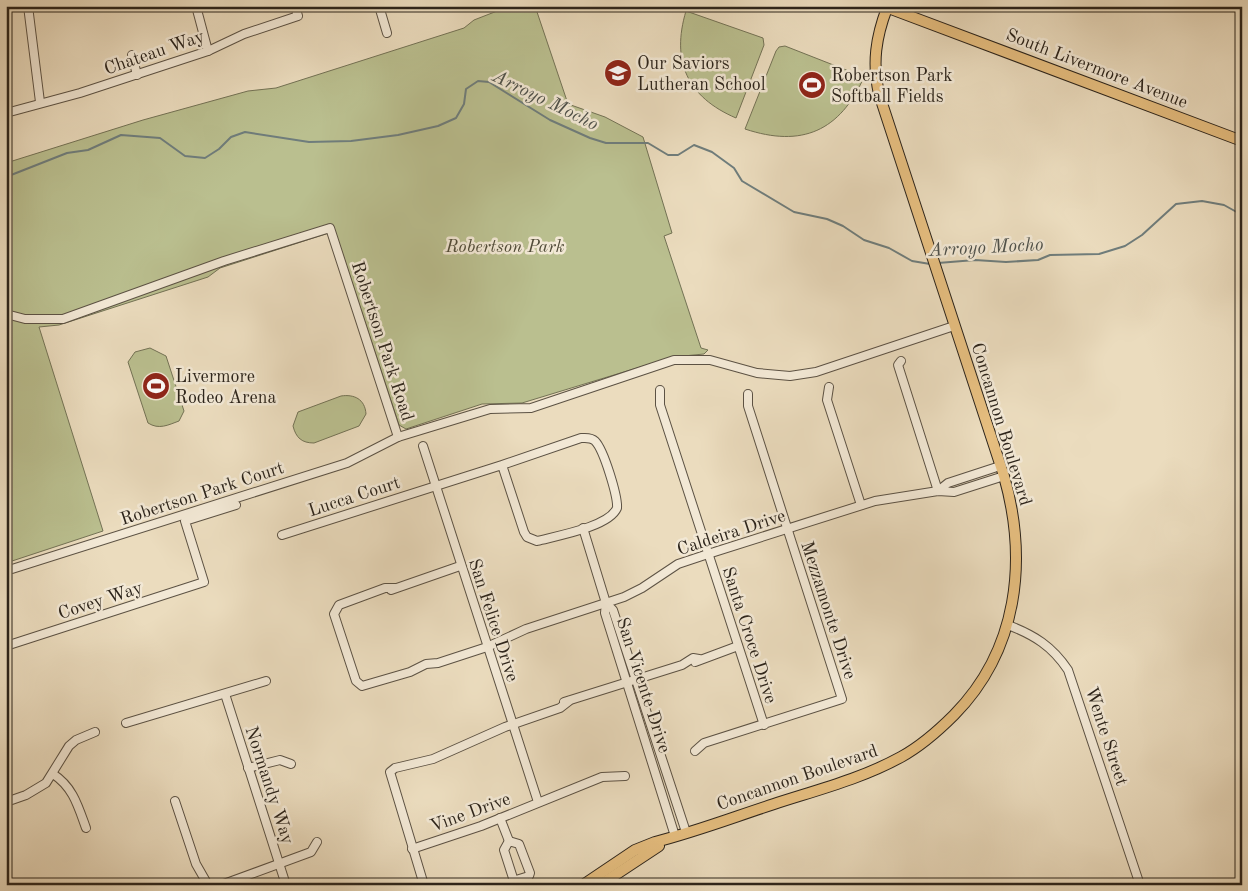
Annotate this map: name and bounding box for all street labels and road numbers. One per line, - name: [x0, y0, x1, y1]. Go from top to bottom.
- street label: South Livermore Avenue: [1003, 26, 1190, 112]
- street label: Chateau Way: [102, 27, 207, 79]
- street label: Robertson Park Road: [348, 259, 416, 423]
- street label: Concannon Boulevard: [968, 341, 1034, 508]
- street label: Robertson Park Court: [118, 459, 286, 529]
- street label: Lucca Court: [306, 474, 403, 520]
- street label: Caldeira Drive: [675, 507, 788, 559]
- street label: Mezzamonte Drive: [797, 539, 859, 682]
- street label: San Felice Drive: [465, 557, 521, 684]
- street label: Santa Croce Drive: [718, 565, 780, 706]
- street label: Covey Way: [56, 579, 145, 623]
- street label: San Vicente Drive: [613, 615, 673, 755]
- street label: Wente Street: [1082, 685, 1130, 788]
- street label: Normandy Way: [241, 724, 297, 847]
- street label: Concannon Boulevard: [714, 742, 880, 814]
- street label: Vine Drive: [428, 790, 513, 836]

